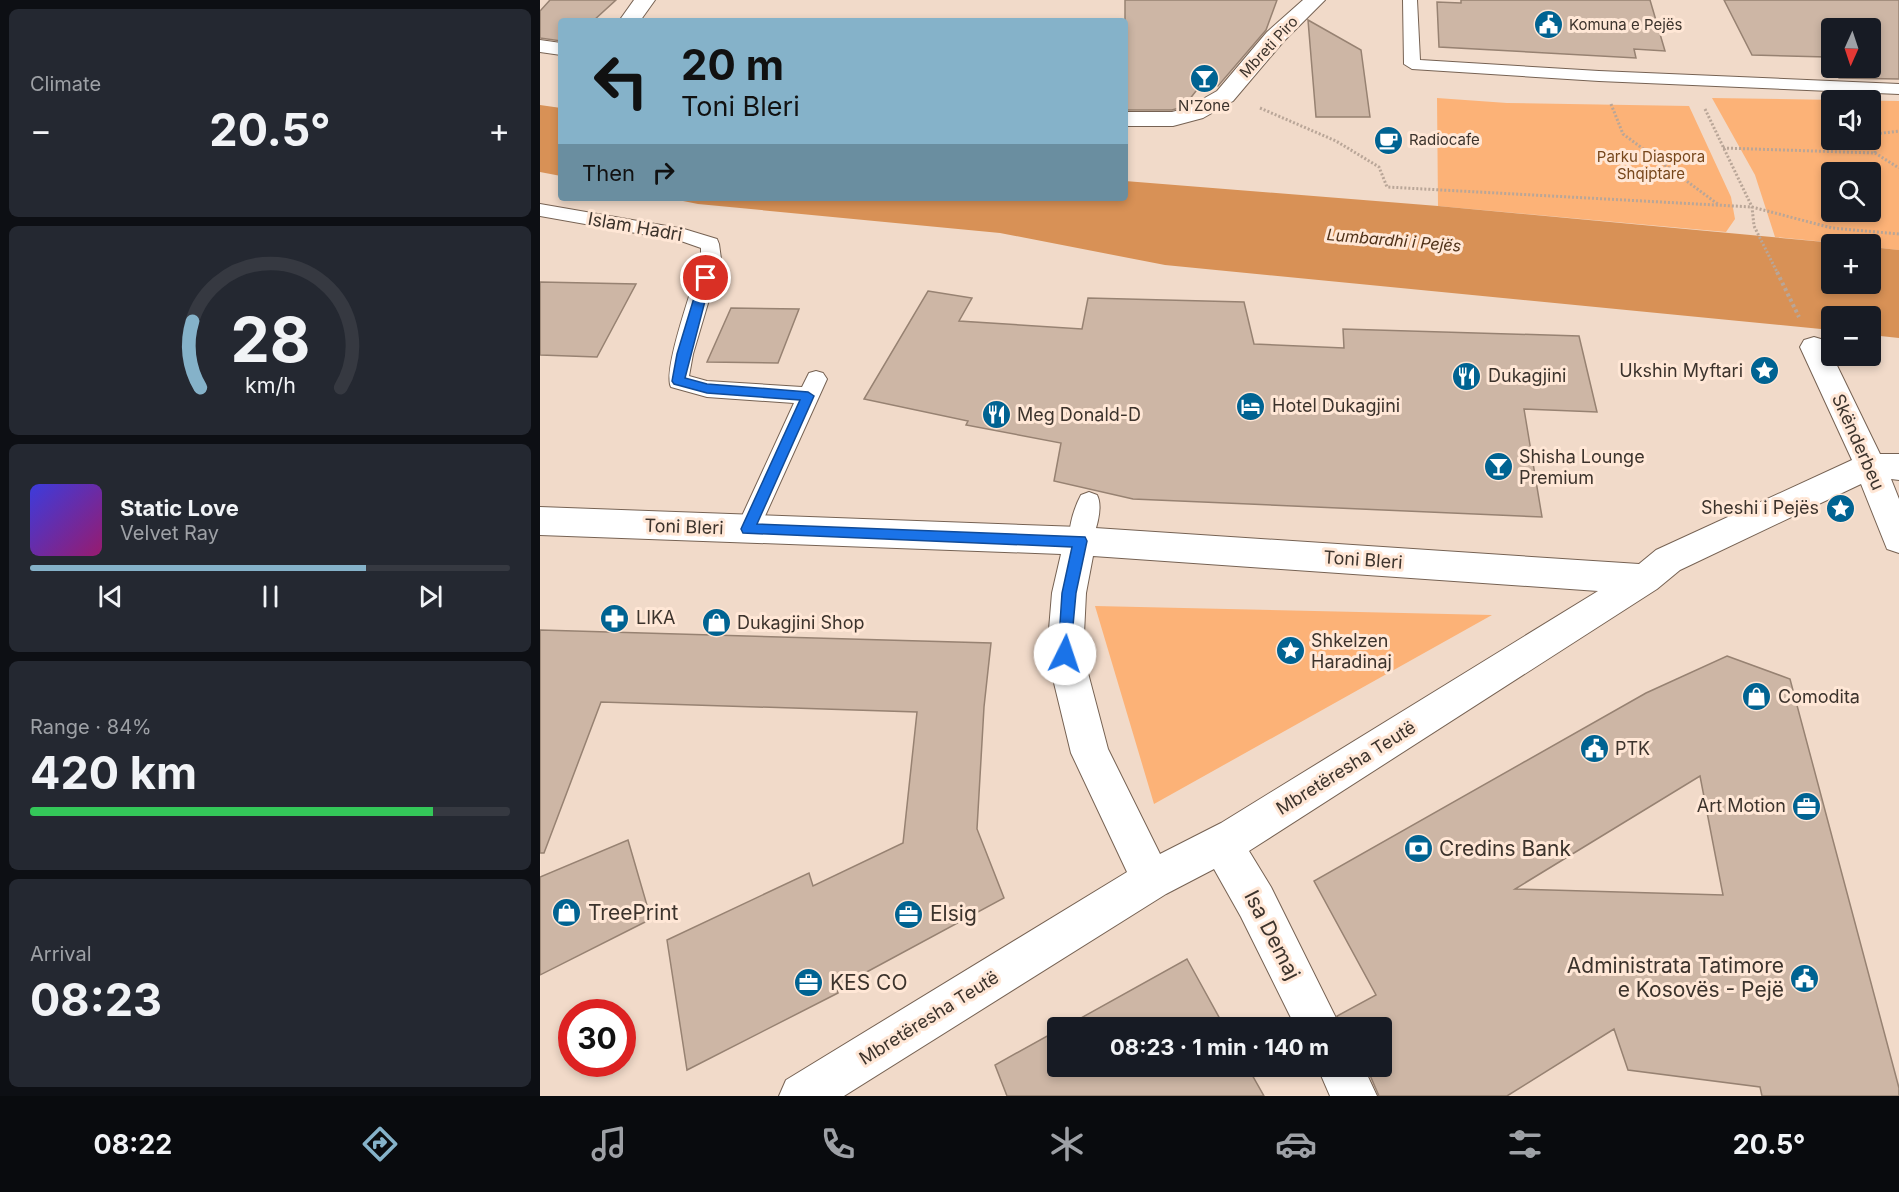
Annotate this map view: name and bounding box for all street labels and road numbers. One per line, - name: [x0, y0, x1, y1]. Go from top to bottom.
- street label: Mbreti Piro: [1235, 12, 1302, 81]
- street label: Islam Hadri: [586, 208, 684, 245]
- street label: Skënderbeu: [1828, 391, 1889, 493]
- street label: Toni Bleri: [644, 515, 724, 538]
- street label: Toni Bleri: [1323, 546, 1403, 573]
- street label: Mbretëresha Teutë: [1272, 716, 1419, 819]
- street label: Isa Demaj: [1239, 886, 1306, 984]
- street label: Mbretëresha Teutë: [855, 966, 1002, 1069]

